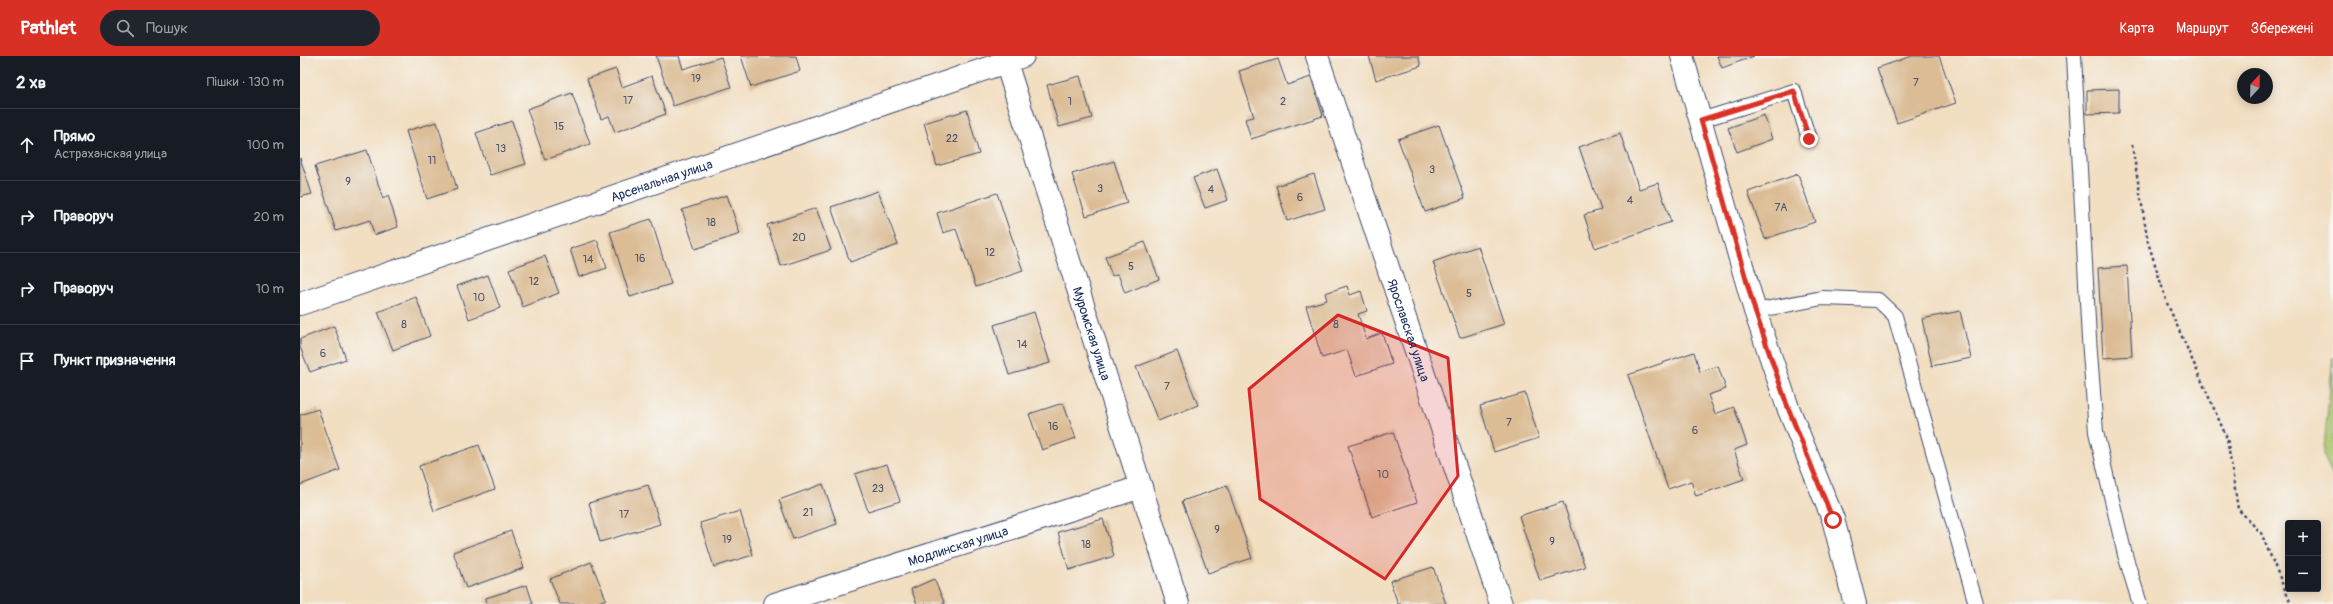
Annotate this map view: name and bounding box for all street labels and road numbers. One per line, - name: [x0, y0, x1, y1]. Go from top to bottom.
- street label: Арсенальная улица: [609, 156, 715, 206]
- street label: Ярославская улица: [1383, 277, 1433, 384]
- street label: Муромская улица: [1069, 285, 1113, 382]
- street label: Модлинская улица: [906, 523, 1010, 570]

